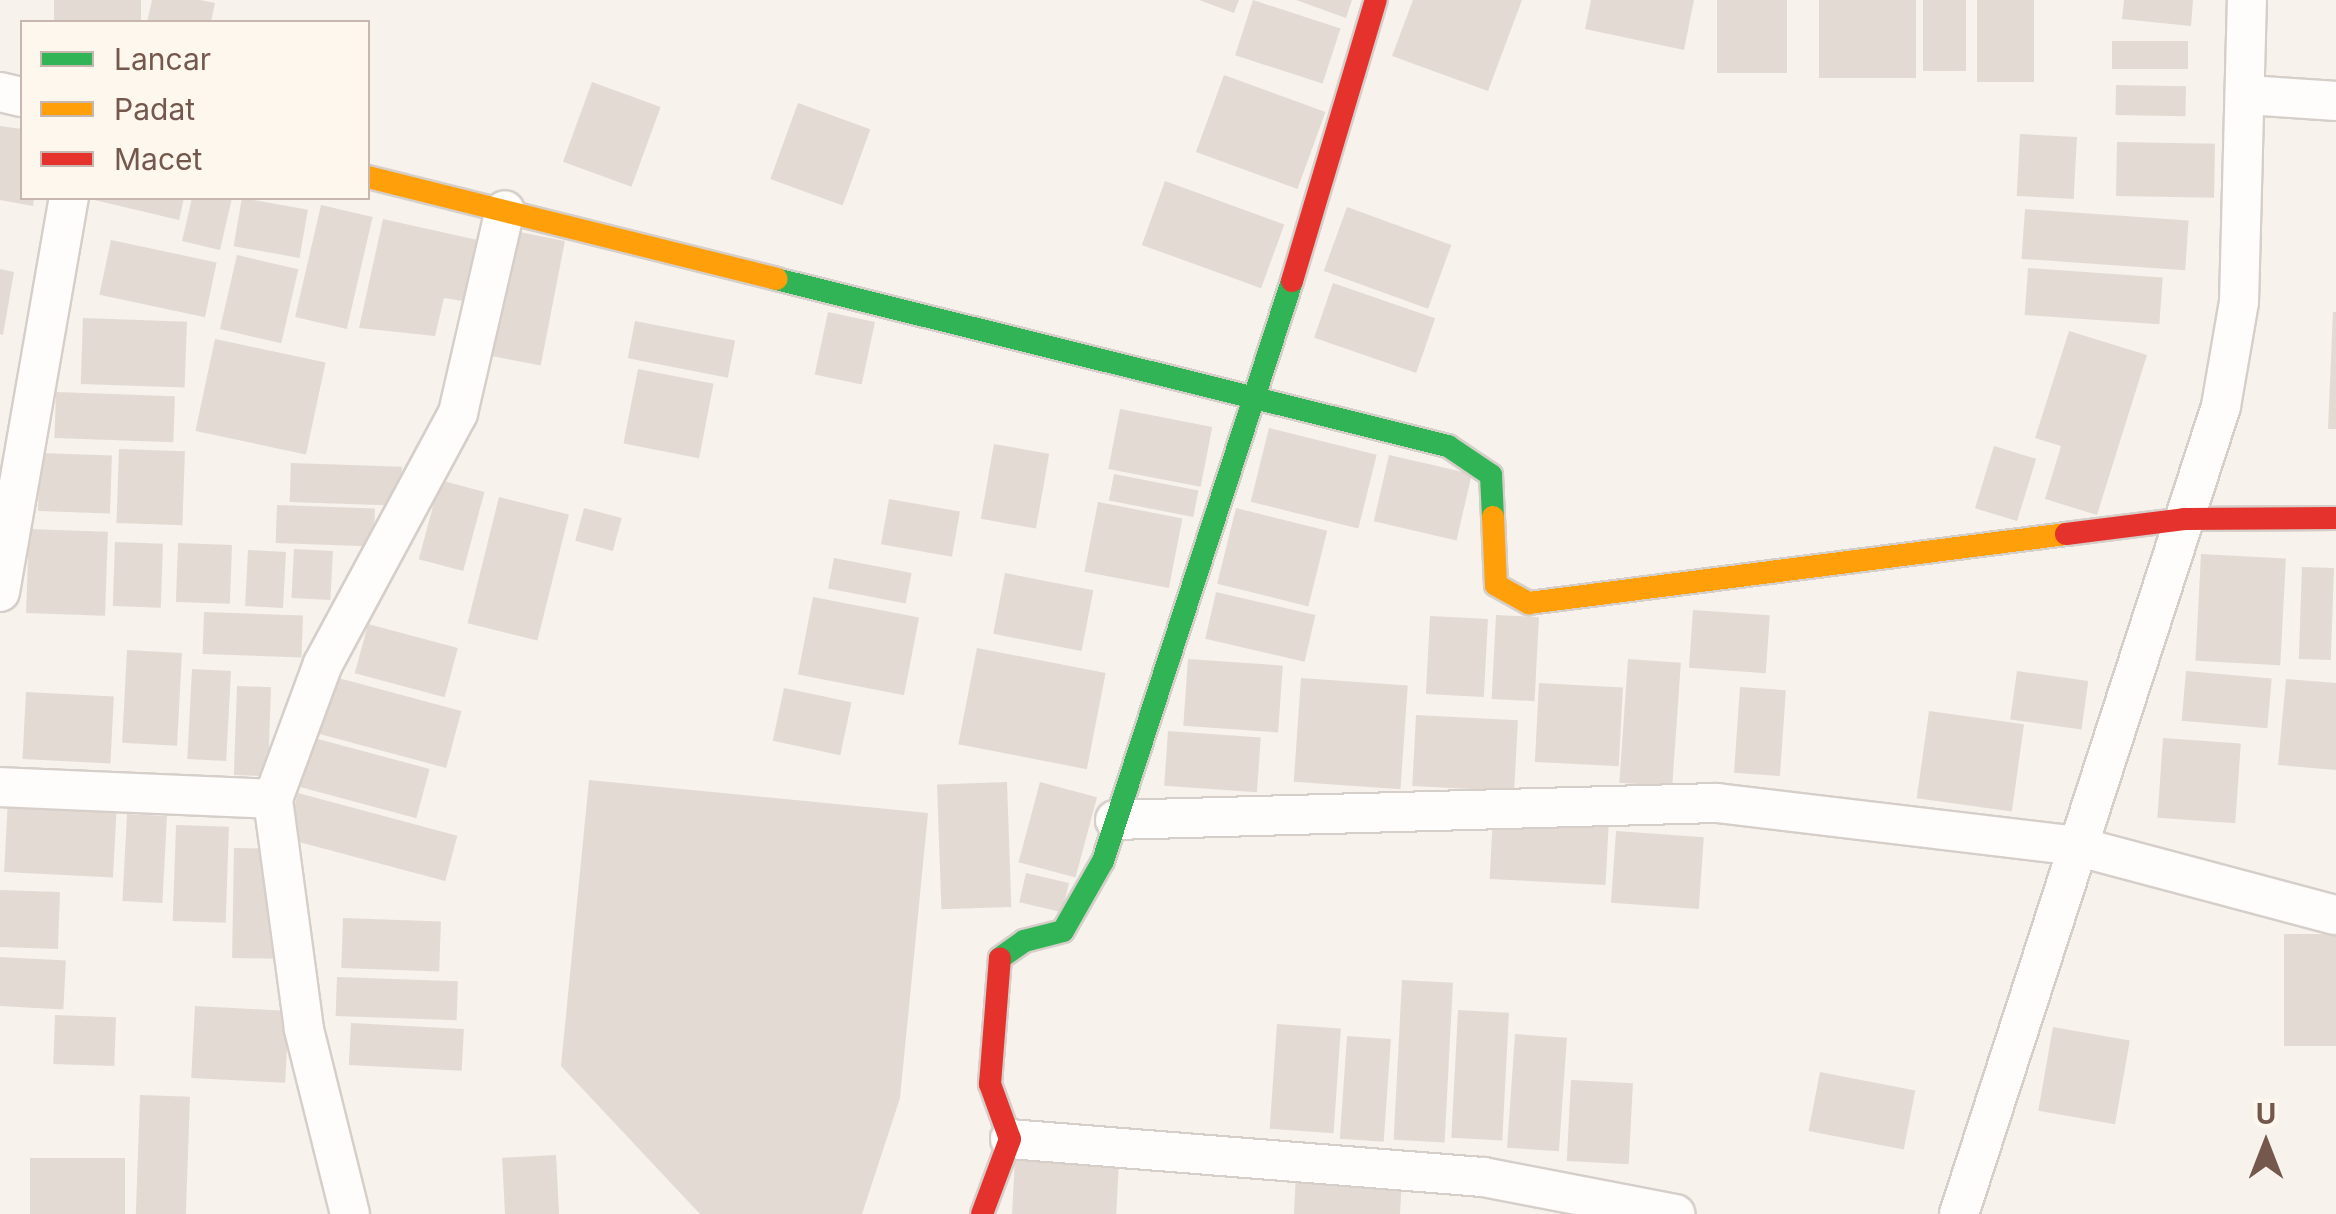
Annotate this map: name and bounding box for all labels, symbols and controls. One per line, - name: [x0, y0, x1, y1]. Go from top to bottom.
- legend: [20, 20, 370, 200]
- text: Lancar: [114, 41, 211, 77]
- text: Padat: [114, 91, 195, 127]
- text: Macet: [114, 141, 202, 177]
- north arrow: [2216, 1094, 2316, 1194]
- text: U: [2256, 1097, 2276, 1131]

